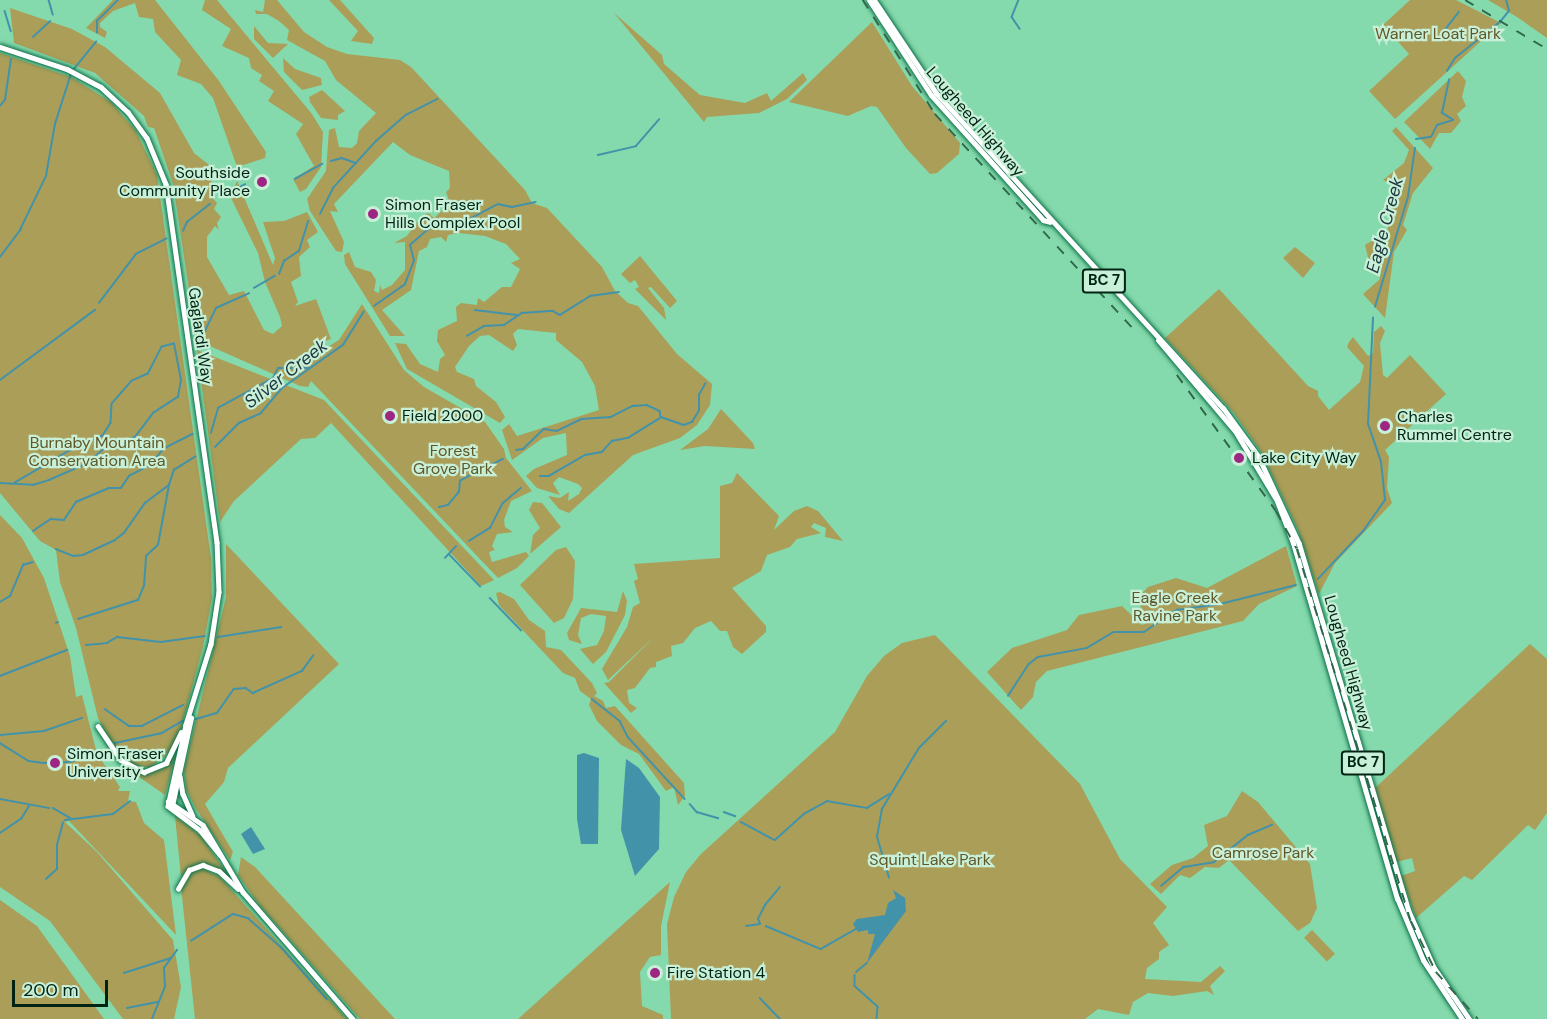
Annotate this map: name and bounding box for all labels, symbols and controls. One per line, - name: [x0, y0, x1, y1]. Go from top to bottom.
- park label: Warner Loat Park: [1375, 24, 1501, 44]
- street label: Lougheed Highway: [922, 63, 1028, 181]
- place label: Southside Community Place: [119, 163, 250, 201]
- marker: Southside Community Place: [255, 175, 269, 189]
- water label: Eagle Creek: [1362, 175, 1408, 275]
- place label: Simon Fraser Hills Complex Pool: [385, 195, 520, 233]
- marker: Simon Fraser Hills Complex Pool: [366, 207, 380, 221]
- road number: BC 7: [1082, 269, 1126, 293]
- street label: Gaglardi Way: [184, 286, 216, 386]
- water label: Silver Creek: [240, 335, 332, 413]
- place label: Field 2000: [402, 406, 483, 426]
- place label: Charles Rummel Centre: [1397, 407, 1512, 445]
- marker: Field 2000: [383, 409, 397, 423]
- marker: Charles Rummel Centre: [1378, 419, 1392, 433]
- park label: Burnaby Mountain Conservation Area: [29, 433, 165, 471]
- park label: Forest Grove Park: [413, 441, 493, 479]
- place label: Lake City Way: [1252, 448, 1357, 468]
- marker: Lake City Way: [1230, 449, 1248, 467]
- park label: Eagle Creek Ravine Park: [1132, 588, 1218, 626]
- street label: Lougheed Highway: [1320, 593, 1376, 733]
- place label: Simon Fraser University: [67, 744, 164, 782]
- road number: BC 7: [1340, 751, 1386, 775]
- marker: Simon Fraser University: [48, 756, 62, 770]
- park label: Camrose Park: [1212, 843, 1314, 863]
- park label: Squint Lake Park: [869, 850, 991, 870]
- place label: Fire Station 4: [667, 963, 765, 983]
- marker: Fire Station 4: [648, 966, 662, 980]
- scale bar: [15, 968, 111, 1006]
- text: 200 m: [23, 978, 79, 1002]

